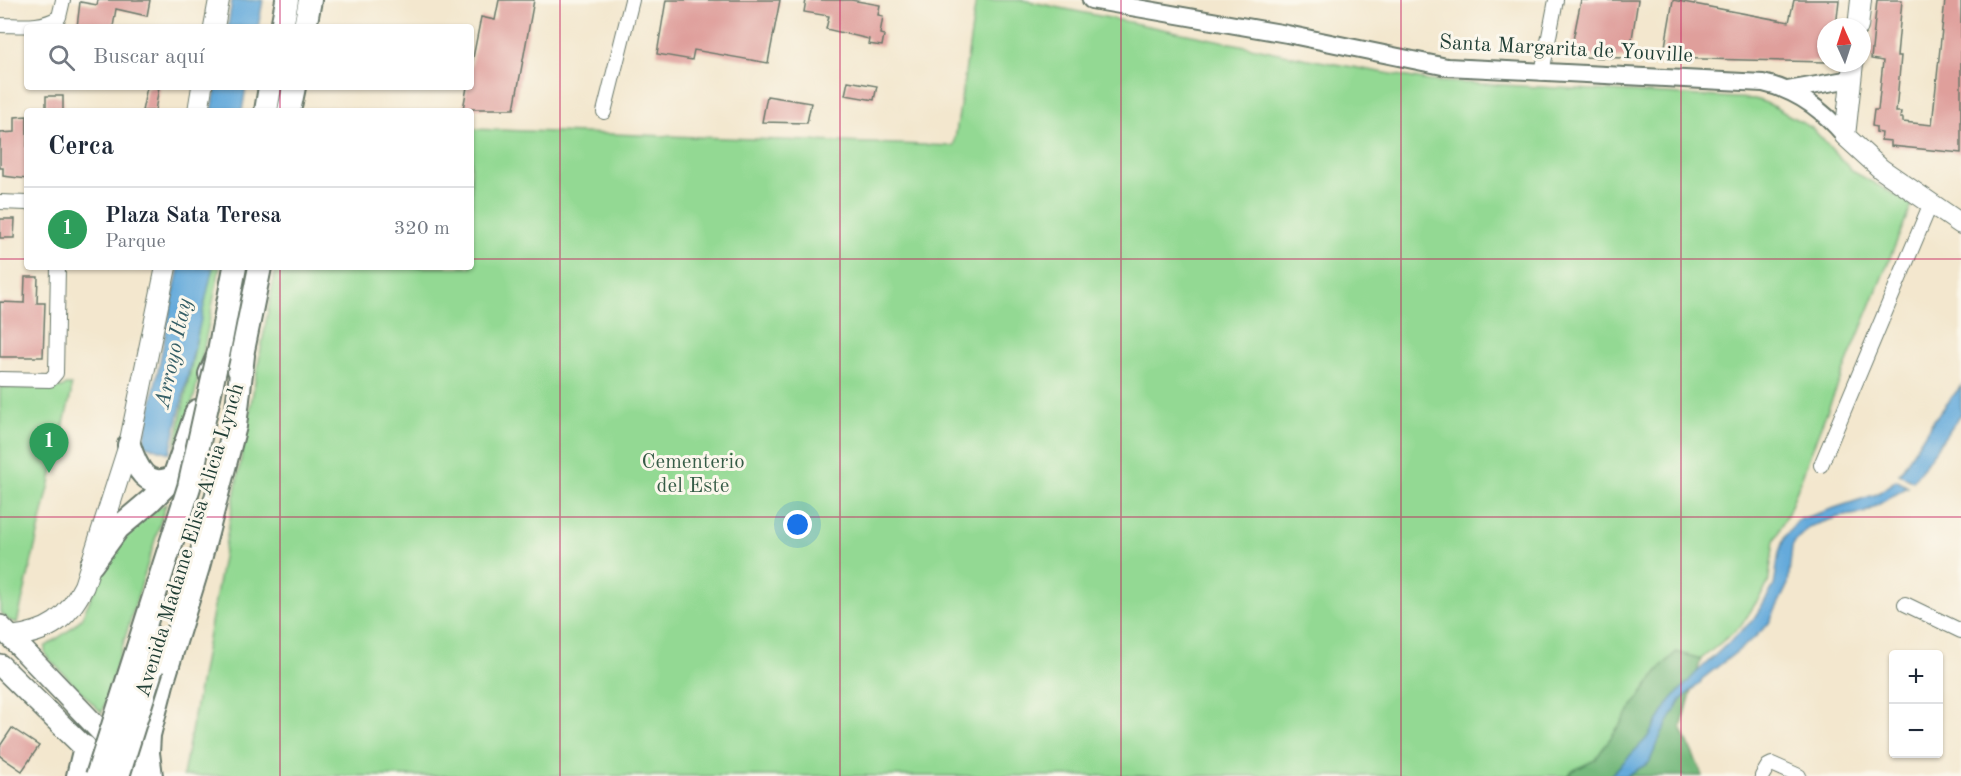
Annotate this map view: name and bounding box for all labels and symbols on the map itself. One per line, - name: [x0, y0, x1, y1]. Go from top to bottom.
- north arrow: [1817, 18, 1871, 72]
- street label: Santa Margarita de Youville: [1438, 32, 1693, 67]
- water label: Arroyo Itay: [151, 296, 196, 411]
- street label: Avenida Madame Elisa Alicia Lynch: [133, 381, 248, 700]
- pin: 1: [29, 424, 68, 473]
- park label: Cementerio del Este: [641, 452, 745, 497]
- your location: [783, 510, 812, 539]

